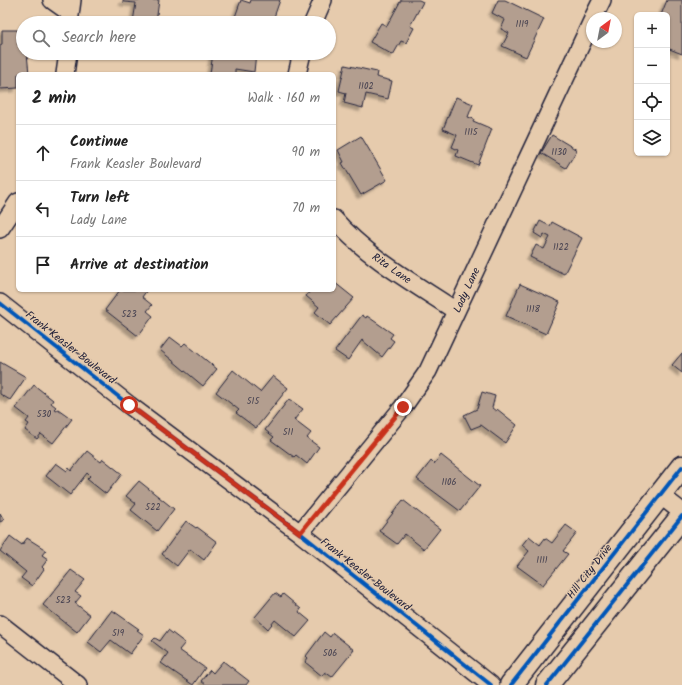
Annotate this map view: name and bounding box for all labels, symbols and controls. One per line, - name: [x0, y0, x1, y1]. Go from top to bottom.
- north arrow: [586, 12, 622, 48]
- map controls: [634, 12, 670, 156]
- button: +: [634, 12, 670, 48]
- search box: [16, 16, 336, 60]
- house number: 1119: [516, 17, 529, 32]
- text: Search here: [62, 26, 136, 50]
- icon: search: [30, 27, 52, 49]
- button: −: [634, 48, 670, 84]
- house number: 1102: [358, 79, 374, 94]
- button: locate: [634, 84, 670, 120]
- text: 2 min: [32, 85, 76, 112]
- text: Walk · 160 m: [248, 88, 320, 109]
- button: layers: [634, 120, 670, 156]
- house number: 1115: [464, 125, 479, 140]
- text: Continue: [70, 130, 128, 154]
- icon: ahead: [32, 142, 54, 164]
- text: 90 m: [292, 142, 320, 163]
- house number: 1130: [551, 145, 567, 160]
- text: Frank Keasler Boulevard: [70, 154, 201, 175]
- text: Turn left: [70, 186, 130, 210]
- icon: left: [32, 198, 54, 220]
- text: 70 m: [292, 198, 320, 219]
- text: Lady Lane: [70, 210, 127, 231]
- house number: 1122: [553, 240, 569, 255]
- street label: Rita Lane: [368, 249, 415, 289]
- text: Arrive at destination: [70, 253, 209, 277]
- icon: arrive: [32, 254, 54, 276]
- street label: Lady Lane: [449, 265, 485, 316]
- house number: 1118: [526, 302, 541, 317]
- street label: Frank Keasler Boulevard: [21, 307, 120, 389]
- house number: 523: [121, 307, 137, 322]
- house number: 515: [247, 394, 260, 409]
- route start: [120, 396, 138, 414]
- route end: [394, 398, 412, 416]
- house number: 530: [37, 407, 52, 422]
- house number: 511: [283, 425, 293, 440]
- house number: 1106: [441, 475, 457, 490]
- house number: 522: [145, 500, 161, 515]
- street label: Frank Keasler Boulevard: [316, 534, 415, 616]
- street label: Hill City Drive: [562, 540, 617, 603]
- house number: 1111: [536, 553, 548, 568]
- house number: 523: [55, 593, 71, 608]
- house number: 519: [112, 626, 125, 641]
- house number: 506: [323, 646, 337, 661]

